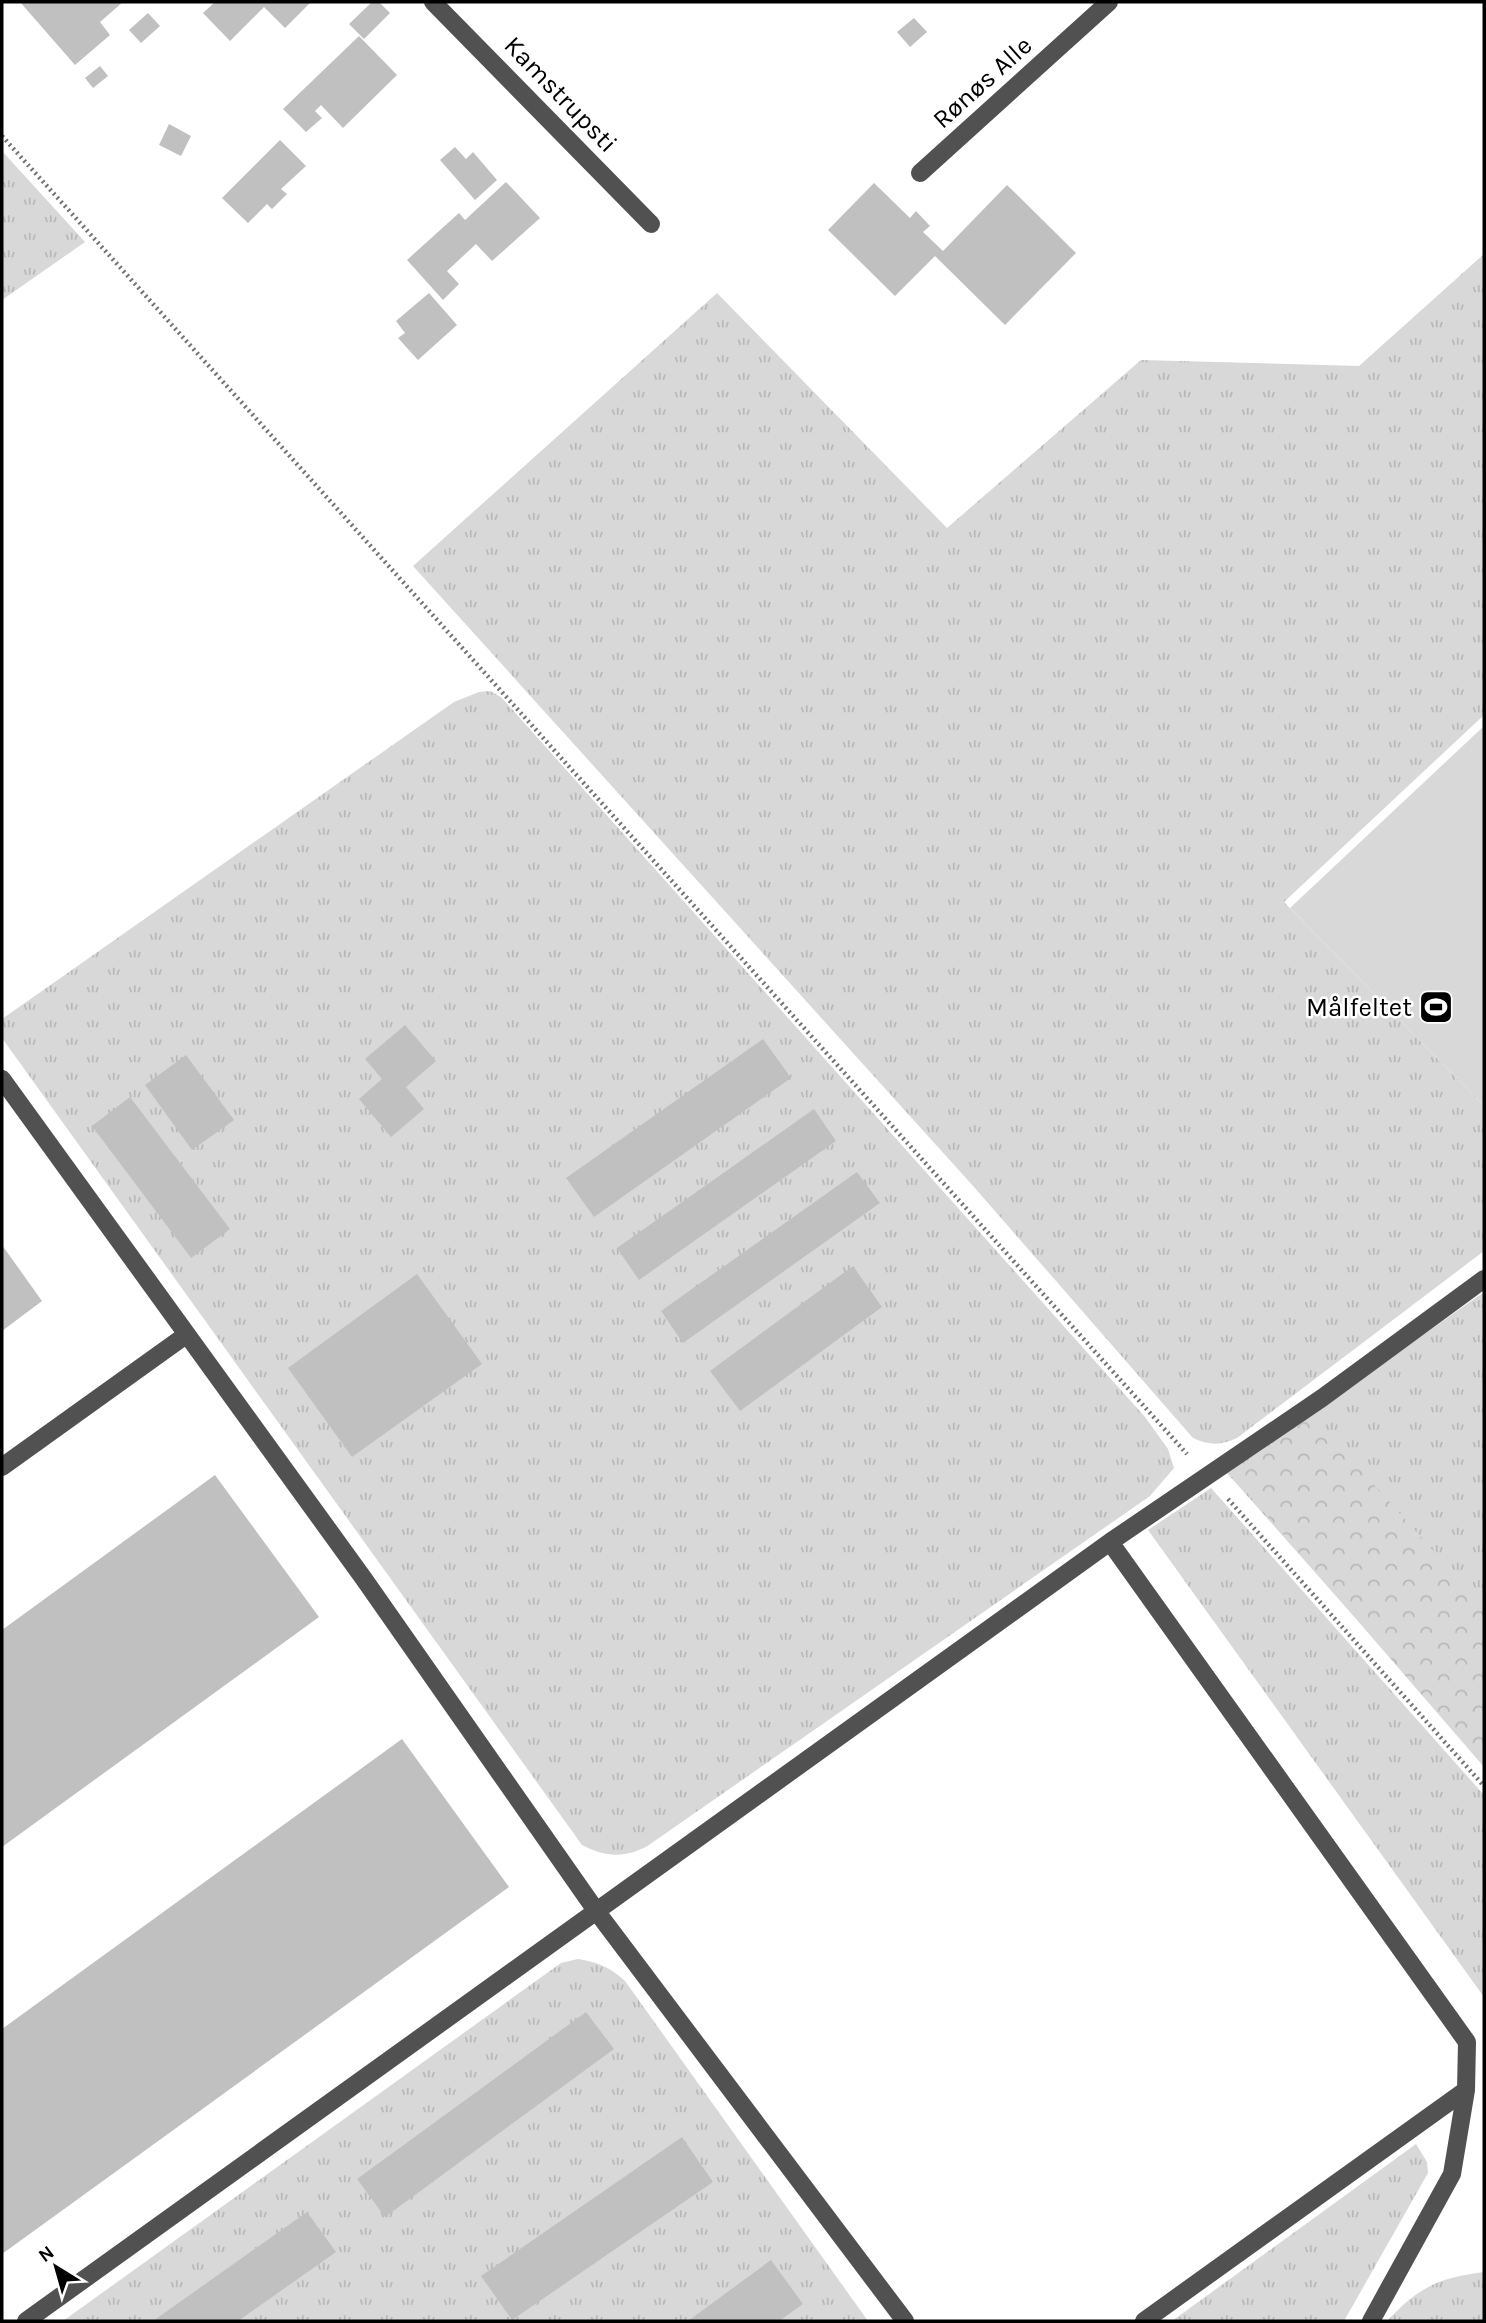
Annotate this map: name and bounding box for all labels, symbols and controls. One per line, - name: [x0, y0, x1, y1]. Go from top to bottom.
- street label: Kamstrupsti: [498, 30, 624, 159]
- street label: Rønøs Alle: [926, 30, 1038, 135]
- sports icon: Målfeltet: [1417, 988, 1455, 1026]
- place label: Målfeltet: [1306, 992, 1412, 1023]
- north arrow: [21, 2232, 91, 2302]
- text: N: [34, 2241, 58, 2267]

